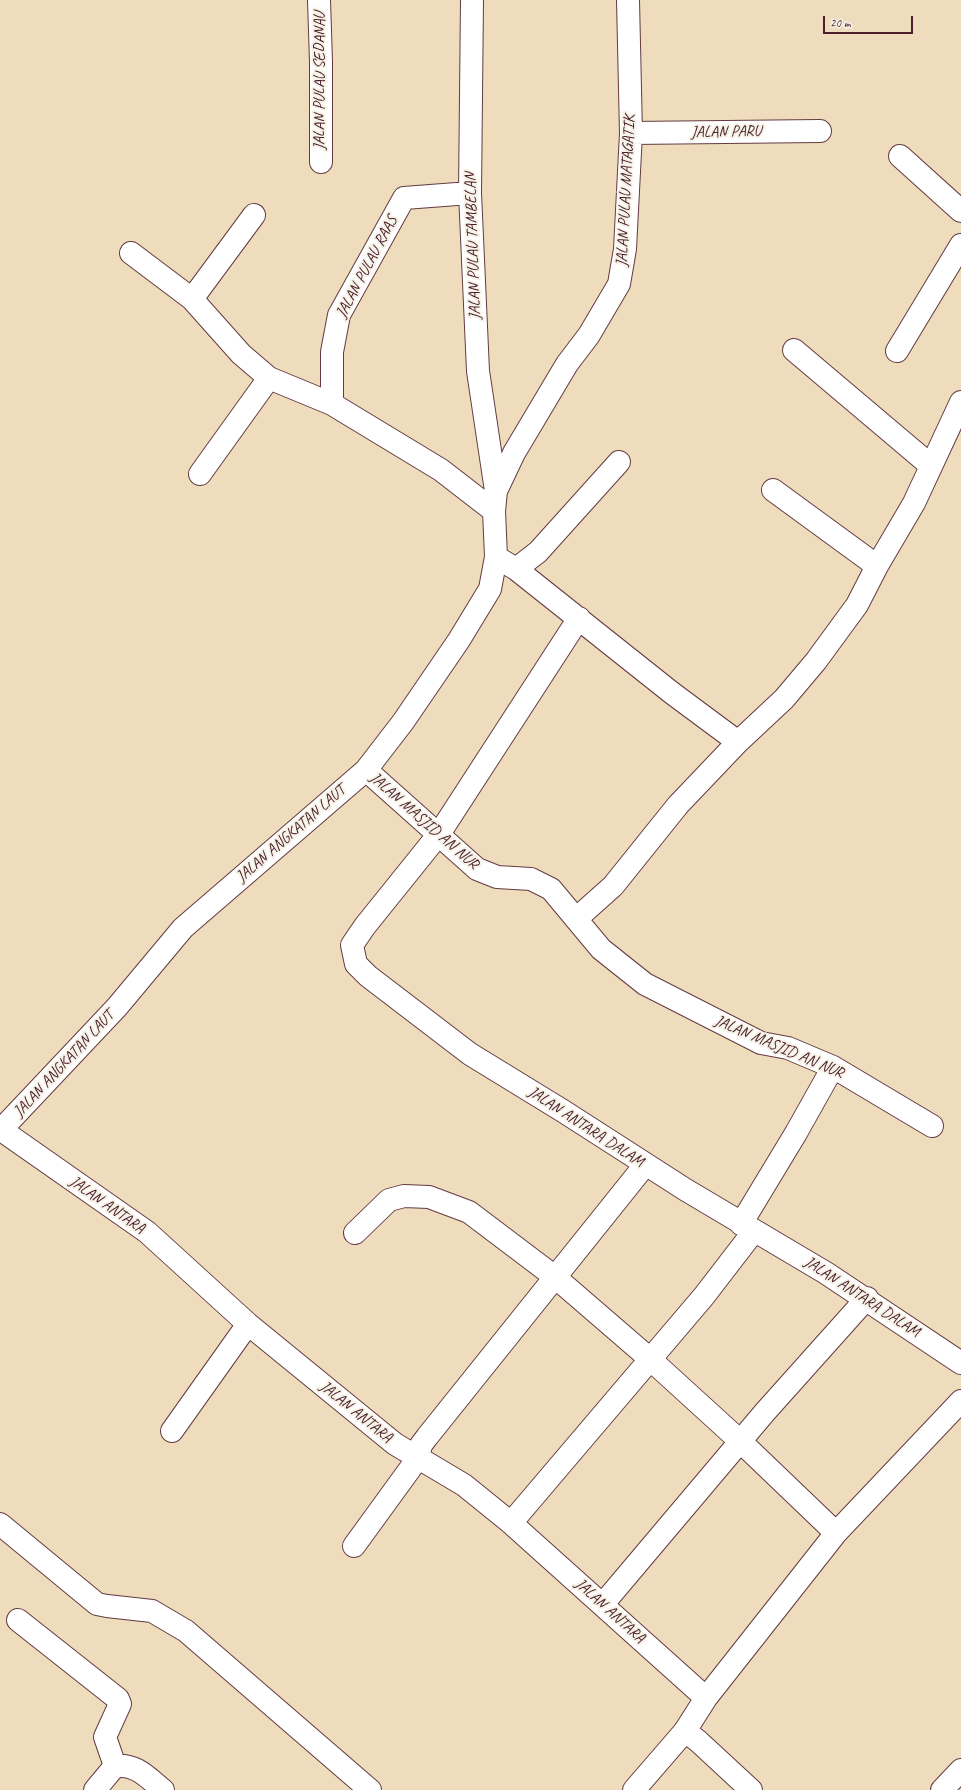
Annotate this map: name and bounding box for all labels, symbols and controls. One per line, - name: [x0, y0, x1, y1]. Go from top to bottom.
- scale bar: [825, 8, 915, 34]
- street label: JALAN PULAU SEDANAU: [310, 12, 330, 150]
- text: 20 m: [830, 15, 850, 31]
- street label: JALAN PULAU MATAGATIK: [612, 115, 640, 267]
- street label: JALAN PARU: [691, 122, 761, 142]
- street label: JALAN PULAU TAMBELAN: [461, 172, 485, 320]
- street label: JALAN PULAU RAAS: [332, 213, 402, 321]
- street label: JALAN MASJID AN NUR: [366, 768, 482, 874]
- street label: JALAN ANGKATAN LAUT: [232, 781, 350, 887]
- street label: JALAN ANGKATAN LAUT: [10, 1007, 118, 1121]
- street label: JALAN MASJID AN NUR: [712, 1011, 846, 1083]
- street label: JALAN ANTARA DALAM: [524, 1082, 648, 1172]
- street label: JALAN ANTARA: [66, 1172, 148, 1238]
- street label: JALAN ANTARA DALAM: [800, 1252, 924, 1342]
- street label: JALAN ANTARA: [316, 1377, 396, 1447]
- street label: JALAN ANTARA: [571, 1575, 649, 1647]

